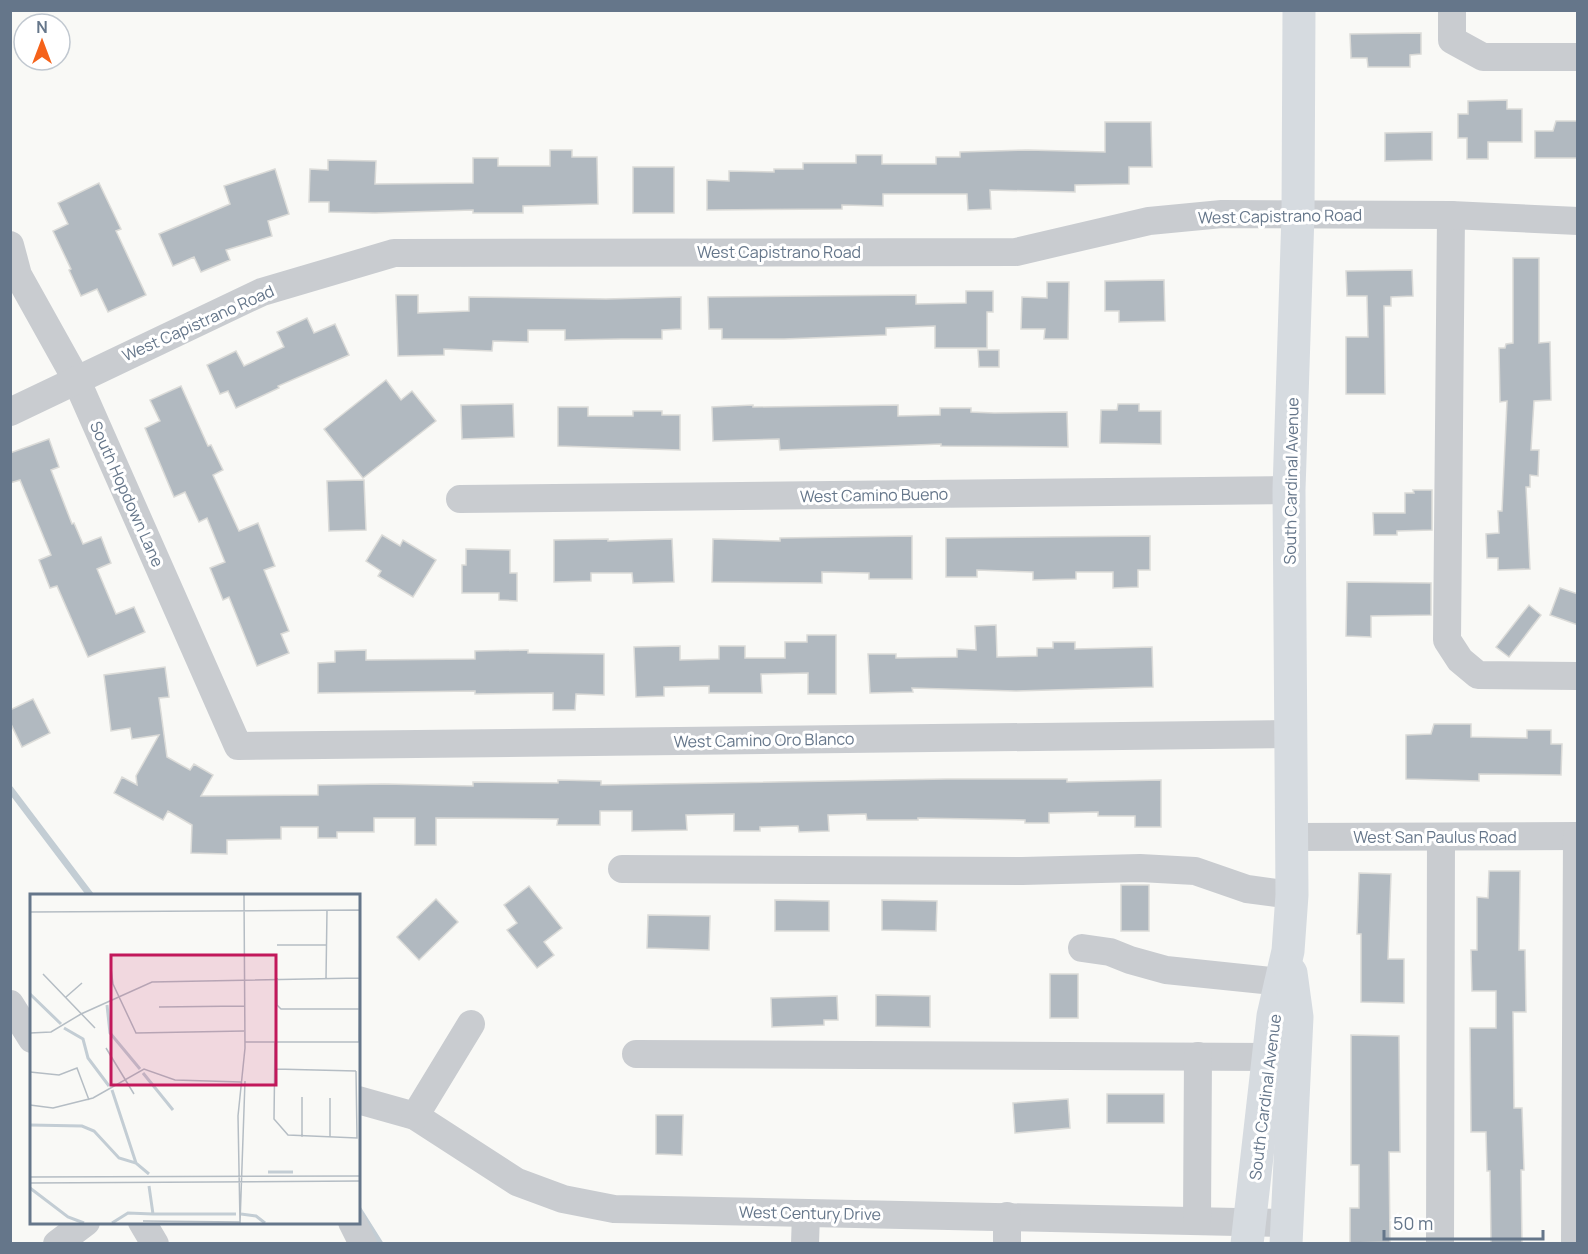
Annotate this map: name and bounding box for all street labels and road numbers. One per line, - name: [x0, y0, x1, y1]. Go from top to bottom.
- street label: West Capistrano Road: [1198, 204, 1362, 228]
- street label: West Capistrano Road: [697, 241, 861, 263]
- street label: West Capistrano Road: [119, 280, 277, 366]
- street label: South Cardinal Avenue: [1279, 397, 1303, 565]
- street label: South Hopdown Lane: [85, 418, 169, 570]
- street label: West Camino Bueno: [800, 483, 948, 507]
- street label: West Camino Oro Blanco: [673, 727, 855, 753]
- street label: West San Paulus Road: [1353, 826, 1517, 848]
- street label: South Cardinal Avenue: [1244, 1013, 1286, 1181]
- street label: West Century Drive: [739, 1201, 881, 1225]

